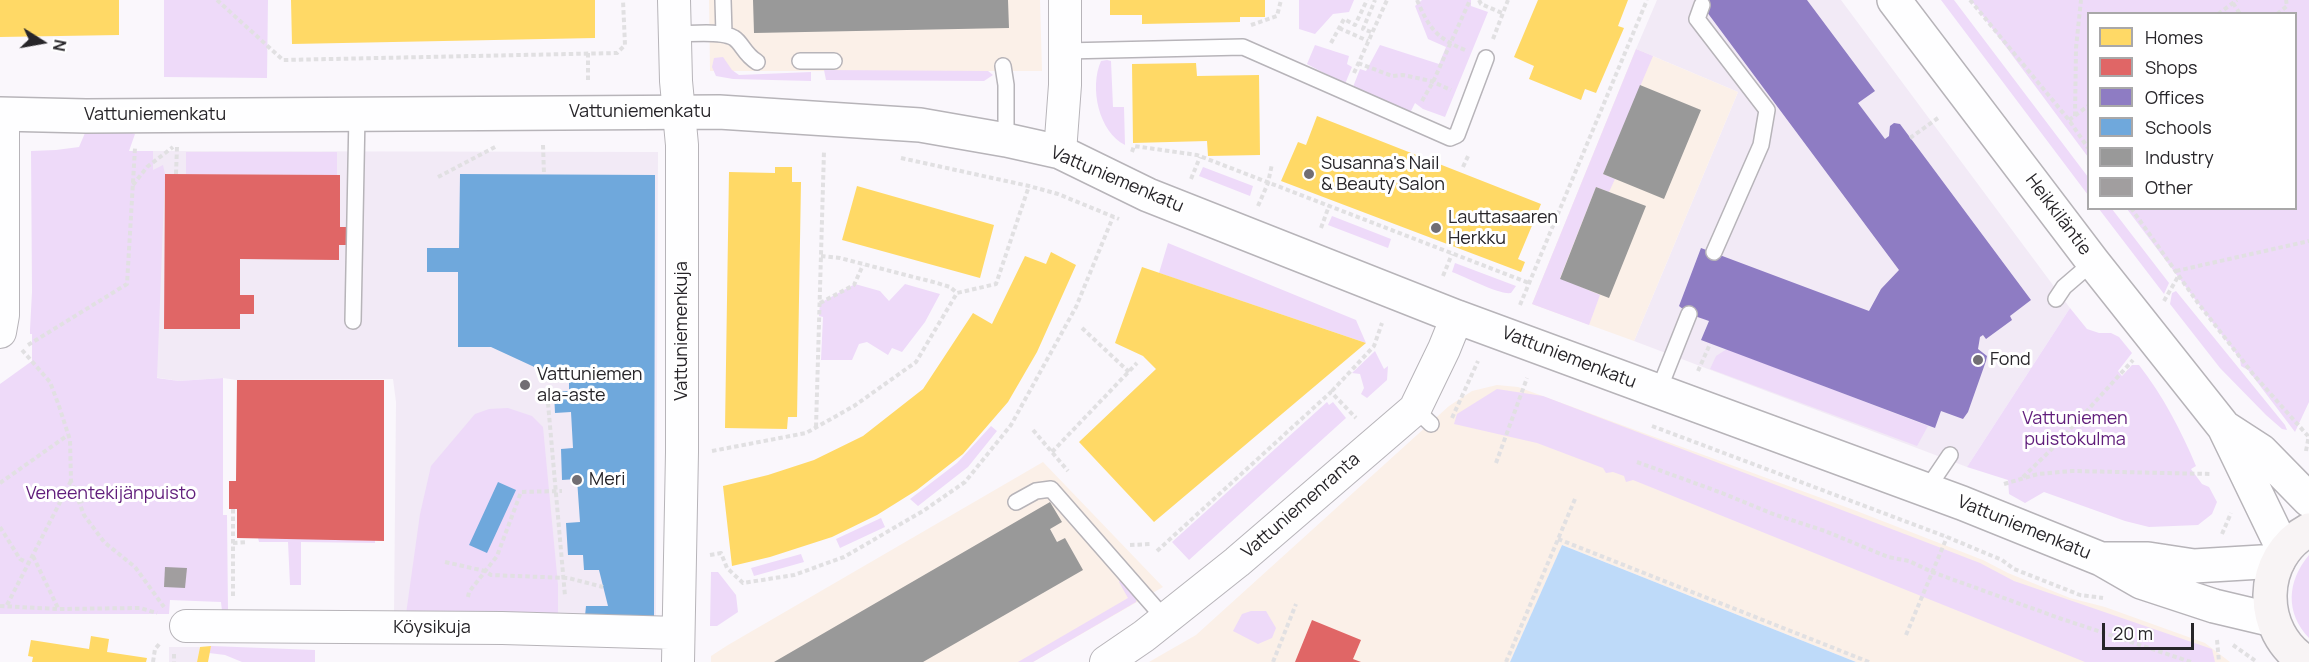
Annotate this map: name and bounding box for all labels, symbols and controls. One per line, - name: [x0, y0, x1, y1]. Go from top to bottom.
- north arrow: [12, 12, 72, 72]
- legend: [2087, 12, 2297, 210]
- text: Homes: [2145, 25, 2203, 49]
- text: N: [48, 38, 72, 53]
- text: Shops: [2145, 55, 2197, 79]
- text: Offices: [2145, 85, 2204, 109]
- street label: Vattuniemenkatu: [569, 101, 711, 123]
- street label: Vattuniemenkatu: [84, 104, 226, 126]
- text: Schools: [2145, 115, 2212, 139]
- street label: Vattuniemenkatu: [1047, 142, 1187, 218]
- text: Industry: [2145, 145, 2214, 169]
- place label: Susanna's Nail & Beauty Salon: [1321, 153, 1445, 195]
- marker: Susanna's Nail & Beauty Salon: [1302, 167, 1316, 181]
- street label: Heikkiläntie: [2021, 170, 2095, 260]
- text: Other: [2145, 175, 2193, 199]
- place label: Lauttasaaren Herkku: [1448, 207, 1558, 250]
- marker: Lauttasaaren Herkku: [1429, 221, 1443, 235]
- street label: Vattuniemenkuja: [671, 261, 693, 401]
- street label: Vattuniemenkatu: [1499, 322, 1639, 394]
- place label: Fond: [1990, 349, 2031, 371]
- marker: Fond: [1971, 353, 1985, 367]
- place label: Vattuniemen ala-aste: [537, 364, 642, 406]
- marker: Vattuniemen ala-aste: [518, 378, 532, 392]
- park label: Vattuniemen puistokulma: [2022, 408, 2128, 450]
- street label: Vattuniemenranta: [1238, 449, 1364, 563]
- place label: Meri: [589, 469, 625, 491]
- marker: Meri: [570, 473, 584, 487]
- park label: Veneentekijänpuisto: [26, 483, 196, 505]
- street label: Vattuniemenkatu: [1954, 491, 2094, 565]
- scale bar: [2105, 611, 2196, 649]
- street label: Köysikuja: [393, 617, 471, 639]
- text: 20 m: [2113, 621, 2153, 645]

